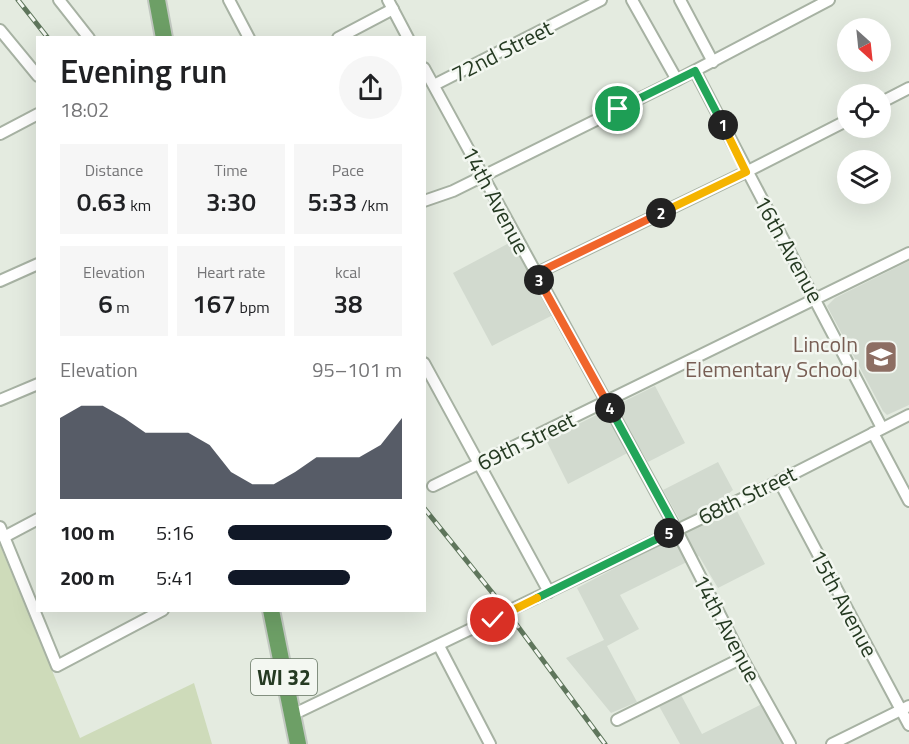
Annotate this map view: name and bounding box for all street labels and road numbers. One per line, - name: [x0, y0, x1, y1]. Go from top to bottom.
- street label: 72nd Street: [445, 11, 559, 91]
- street label: 14th Avenue: [453, 140, 539, 260]
- street label: 16th Avenue: [746, 189, 832, 309]
- street label: 69th Street: [471, 402, 581, 479]
- street label: 68th Street: [692, 456, 802, 533]
- street label: 15th Avenue: [801, 543, 887, 663]
- street label: 14th Avenue: [684, 568, 770, 688]
- road number: WI 32: [251, 659, 317, 695]

